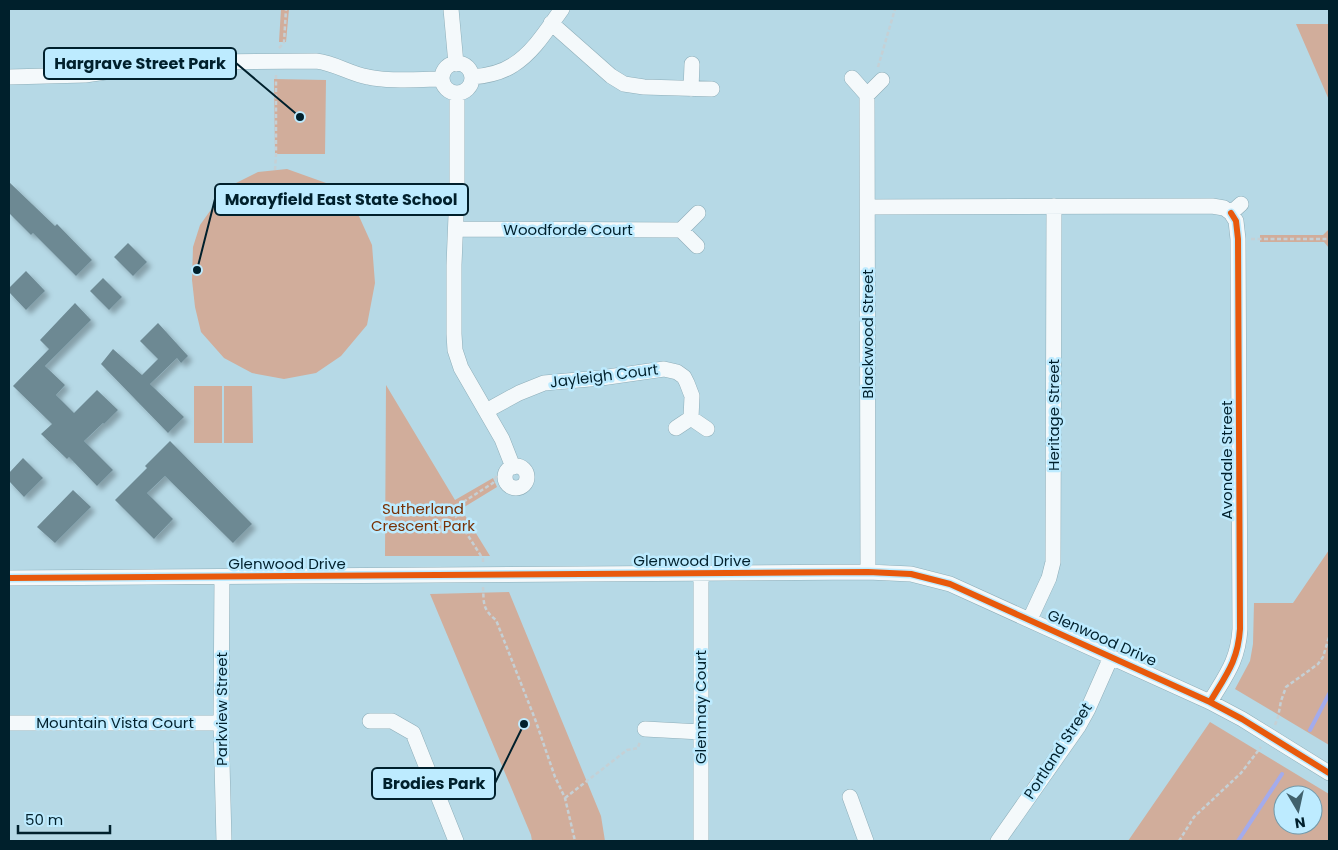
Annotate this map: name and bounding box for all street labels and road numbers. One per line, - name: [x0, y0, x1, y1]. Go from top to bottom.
- street label: Woodforde Court: [503, 219, 633, 240]
- street label: Blackwood Street: [857, 269, 878, 399]
- street label: Jayleigh Court: [549, 358, 659, 393]
- street label: Heritage Street: [1043, 359, 1064, 471]
- street label: Avondale Street: [1216, 401, 1237, 519]
- street label: Glenwood Drive: [633, 550, 751, 571]
- street label: Glenwood Drive: [228, 553, 346, 574]
- street label: Glenwood Drive: [1044, 604, 1160, 671]
- street label: Glenmay Court: [690, 650, 711, 764]
- street label: Parkview Street: [211, 652, 232, 766]
- street label: Portland Street: [1019, 699, 1097, 803]
- street label: Mountain Vista Court: [36, 712, 194, 733]

